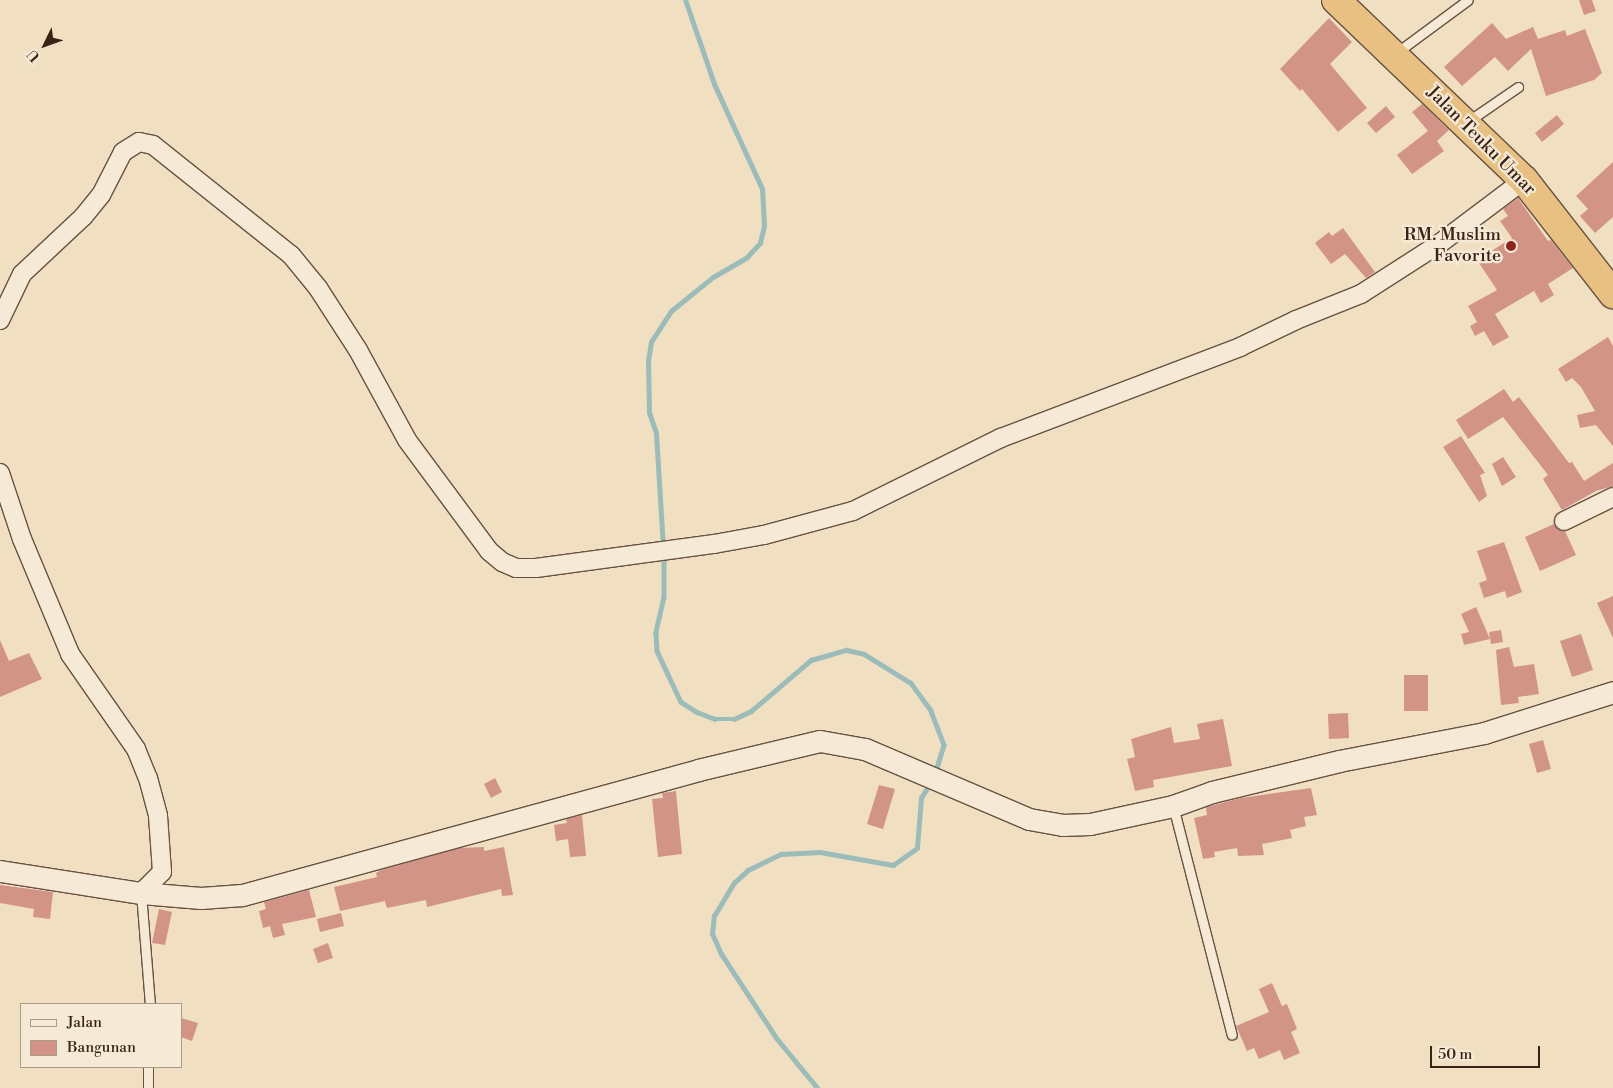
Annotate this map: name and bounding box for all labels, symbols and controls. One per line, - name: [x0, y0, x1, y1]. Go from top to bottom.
- north arrow: [20, 20, 70, 70]
- text: U: [24, 45, 44, 65]
- street label: Jalan Teuku Umar: [1422, 82, 1540, 200]
- place label: RM. Muslim Favorite: [1404, 225, 1501, 268]
- marker: RM. Muslim Favorite: [1505, 240, 1517, 252]
- legend: [20, 1003, 182, 1068]
- text: Jalan: [67, 1013, 102, 1032]
- scale bar: [1433, 1036, 1543, 1068]
- text: Bangunan: [67, 1038, 136, 1057]
- text: 50 m: [1438, 1045, 1472, 1064]

